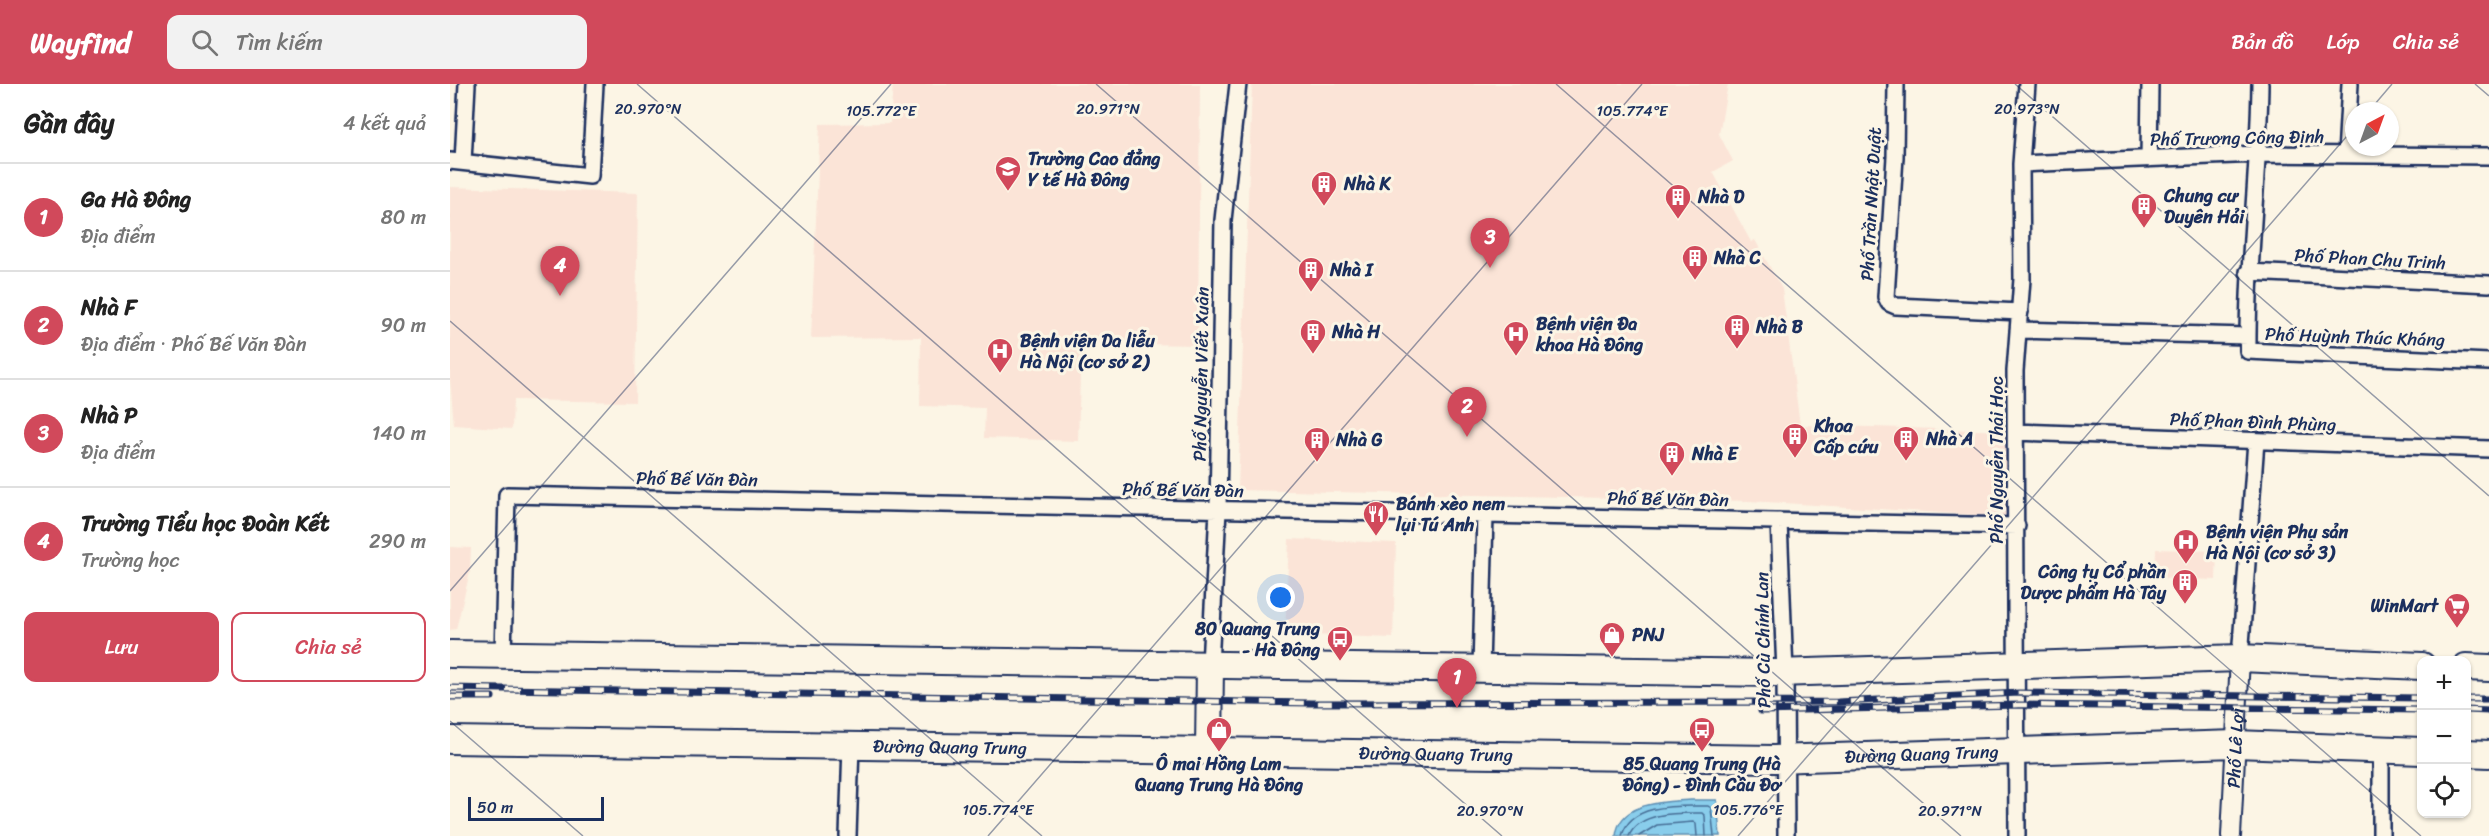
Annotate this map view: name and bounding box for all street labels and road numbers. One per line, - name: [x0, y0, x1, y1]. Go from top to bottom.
- street label: Phố Trương Công Định: [2150, 120, 2324, 156]
- street label: Phố Trần Nhật Duật: [1851, 126, 1891, 282]
- street label: Phố Phan Chu Trinh: [2293, 239, 2447, 279]
- street label: Phố Nguyễn Viết Xuân: [1183, 286, 1219, 462]
- street label: Phố Huỳnh Thúc Kháng: [2264, 318, 2446, 356]
- street label: Phố Nguyễn Thái Học: [1981, 376, 2013, 544]
- street label: Phố Phan Đình Phùng: [2169, 403, 2337, 441]
- street label: Phố Bế Văn Đàn: [636, 462, 758, 496]
- street label: Phố Bế Văn Đàn: [1122, 473, 1244, 507]
- street label: Phố Bế Văn Đàn: [1607, 482, 1729, 516]
- street label: Phố Cù Chính Lan: [1746, 571, 1780, 708]
- street label: Phố Lê Lợi: [2217, 706, 2254, 789]
- street label: Đường Quang Trung: [873, 730, 1027, 764]
- street label: Đường Quang Trung: [1844, 736, 1999, 773]
- street label: Đường Quang Trung: [1359, 737, 1513, 771]

